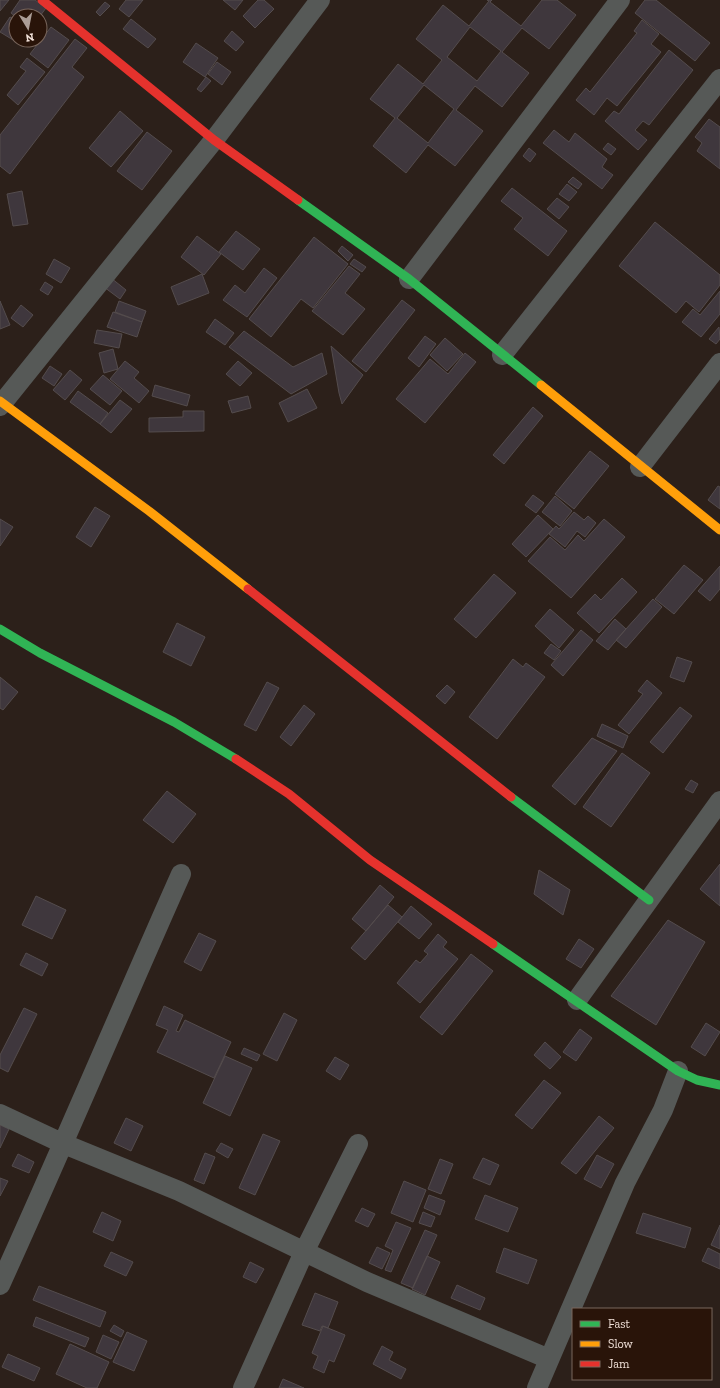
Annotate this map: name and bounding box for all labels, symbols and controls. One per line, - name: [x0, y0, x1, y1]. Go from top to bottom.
- north arrow: [8, 8, 48, 48]
- text: N: [24, 30, 35, 45]
- legend: [572, 1308, 712, 1380]
- text: Fast: [608, 1317, 631, 1331]
- text: Slow: [608, 1337, 634, 1351]
- text: Jam: [608, 1357, 630, 1371]

